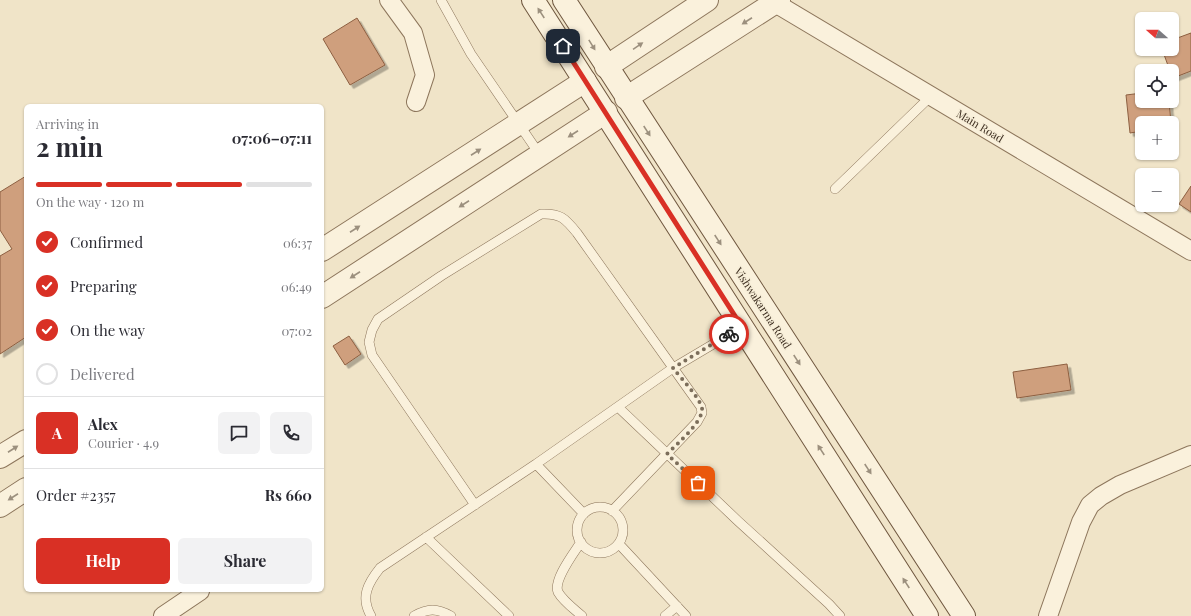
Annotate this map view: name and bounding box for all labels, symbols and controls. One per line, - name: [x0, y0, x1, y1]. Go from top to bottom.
- one-way arrow: [538, 7, 545, 19]
- north arrow: [1135, 12, 1179, 56]
- map controls: [1135, 12, 1179, 212]
- one-way arrow: [742, 17, 752, 25]
- pin: [546, 29, 580, 63]
- icon: home: [552, 35, 574, 57]
- one-way arrow: [588, 39, 595, 51]
- one-way arrow: [633, 42, 644, 50]
- button: locate: [1135, 64, 1179, 108]
- street label: Main Road: [954, 106, 1007, 146]
- text: Arriving in: [36, 115, 99, 132]
- button: +: [1135, 116, 1179, 160]
- one-way arrow: [644, 125, 651, 137]
- text: 07:06–07:11: [232, 128, 312, 148]
- text: 2 min: [36, 129, 103, 164]
- one-way arrow: [567, 130, 579, 137]
- one-way arrow: [470, 148, 482, 155]
- button: −: [1135, 168, 1179, 212]
- text: On the way · 120 m: [36, 193, 144, 210]
- one-way arrow: [459, 200, 469, 208]
- one-way arrow: [349, 226, 361, 233]
- icon: check: [36, 231, 58, 253]
- text: Confirmed: [70, 232, 143, 252]
- text: 06:37: [283, 234, 312, 251]
- one-way arrow: [715, 234, 722, 246]
- street label: Vishwakarma Road: [731, 263, 796, 352]
- one-way arrow: [350, 271, 360, 279]
- icon: check: [36, 275, 58, 297]
- text: Preparing: [70, 276, 137, 296]
- text: 06:49: [281, 278, 312, 295]
- courier: [709, 314, 749, 354]
- icon: check: [36, 319, 58, 341]
- text: On the way: [70, 320, 145, 340]
- text: 07:02: [281, 322, 312, 339]
- icon: bike: [718, 323, 740, 345]
- one-way arrow: [793, 355, 801, 366]
- text: Delivered: [70, 364, 135, 384]
- button: chat: [218, 412, 260, 454]
- button: phone: [270, 412, 312, 454]
- text: Alex: [88, 414, 118, 434]
- text: A: [52, 423, 62, 443]
- text: Courier · 4.9: [88, 434, 159, 451]
- one-way arrow: [8, 445, 18, 453]
- one-way arrow: [817, 445, 825, 455]
- one-way arrow: [864, 464, 872, 474]
- pin: [681, 466, 715, 500]
- icon: bag: [687, 472, 709, 494]
- text: Order #2357: [36, 485, 116, 505]
- text: Rs 660: [265, 485, 312, 505]
- one-way arrow: [8, 493, 18, 501]
- button: Help: [36, 538, 170, 584]
- button: Share: [178, 538, 312, 584]
- one-way arrow: [902, 578, 910, 588]

